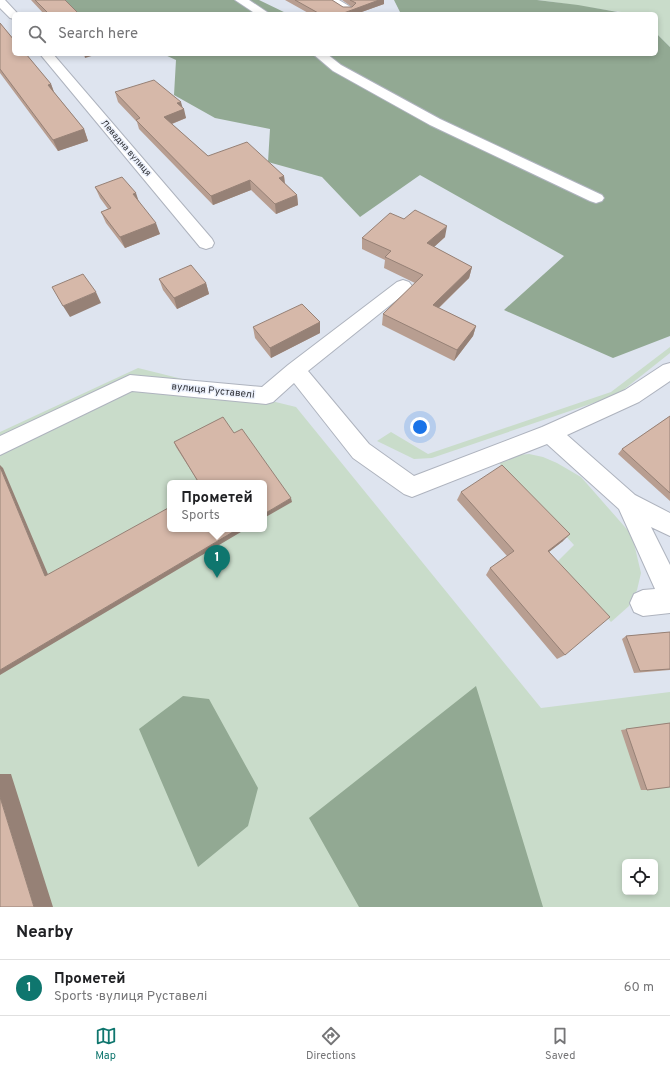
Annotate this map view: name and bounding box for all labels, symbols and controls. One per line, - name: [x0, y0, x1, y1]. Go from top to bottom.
- search box: [12, 12, 658, 56]
- icon: search: [26, 23, 48, 45]
- text: Search here: [58, 25, 138, 44]
- street label: Левадна вулиця: [99, 118, 154, 178]
- street label: вулиця Руставелі: [171, 380, 255, 402]
- your location: [410, 417, 430, 437]
- popup: [167, 480, 267, 532]
- text: Прометей: [181, 489, 253, 508]
- text: Sports: [181, 508, 220, 524]
- pin: 1: [204, 545, 230, 578]
- map controls: [622, 859, 658, 895]
- button: locate: [622, 859, 658, 895]
- text: Nearby: [16, 922, 73, 944]
- text: Прометей: [54, 970, 126, 989]
- text: 1: [26, 980, 32, 996]
- text: 60 m: [624, 980, 654, 996]
- text: Sports · вулиця Руставелі: [54, 989, 207, 1005]
- tab: Map: [95, 1025, 117, 1063]
- tab: Directions: [306, 1025, 356, 1063]
- tab: Saved: [545, 1025, 575, 1063]

